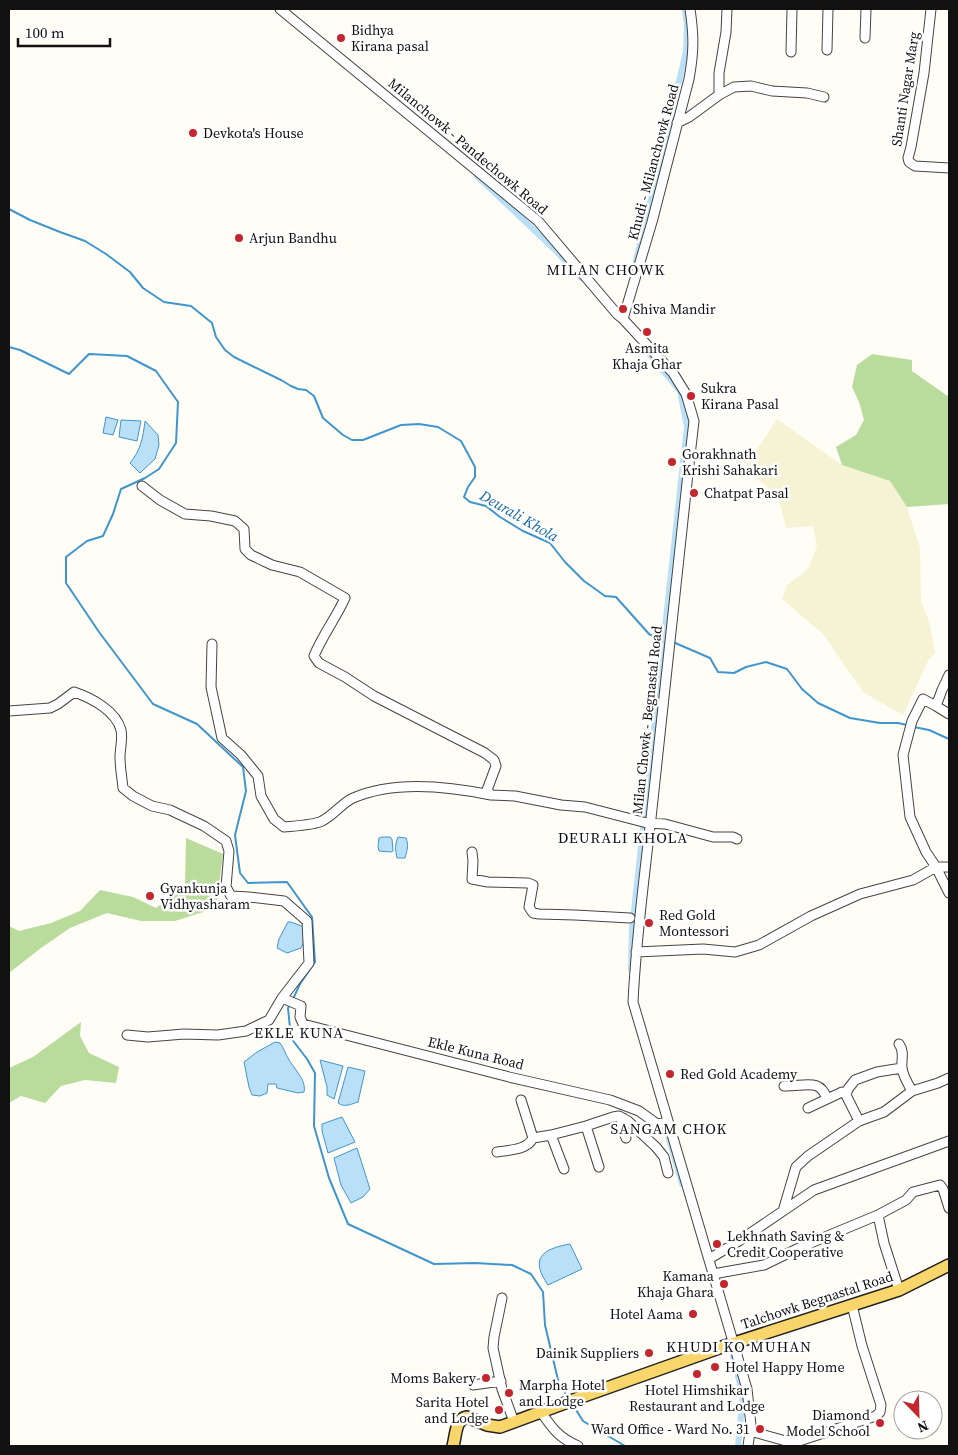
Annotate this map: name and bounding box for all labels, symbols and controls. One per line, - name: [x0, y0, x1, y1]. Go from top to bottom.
- scale bar: [18, 15, 110, 47]
- place label: Bidhya Kirana pasal: [351, 20, 429, 56]
- text: 100 m: [25, 22, 65, 43]
- street label: Shanti Nagar Marg: [886, 30, 924, 148]
- marker: Bidhya Kirana pasal: [335, 32, 347, 44]
- street label: Milanchowk - Pandechowk Road: [384, 73, 552, 219]
- street label: Khudi - Milanchowk Road: [623, 82, 683, 242]
- place label: Devkota's House: [203, 123, 304, 143]
- marker: Devkota's House: [187, 127, 199, 139]
- place label: Arjun Bandhu: [249, 228, 337, 248]
- marker: Arjun Bandhu: [233, 232, 245, 244]
- district label: MILAN CHOWK: [547, 259, 665, 280]
- place label: Shiva Mandir: [633, 299, 716, 319]
- marker: Shiva Mandir: [617, 303, 629, 315]
- marker: Asmita Khaja Ghar: [641, 326, 653, 338]
- place label: Asmita Khaja Ghar: [612, 338, 682, 374]
- place label: Sukra Kirana Pasal: [701, 378, 779, 414]
- marker: Sukra Kirana Pasal: [685, 390, 697, 402]
- place label: Gorakhnath Krishi Sahakari: [682, 444, 778, 480]
- marker: Gorakhnath Krishi Sahakari: [666, 456, 678, 468]
- place label: Chatpat Pasal: [704, 483, 789, 503]
- water label: Deurali Khola: [475, 484, 563, 547]
- marker: Chatpat Pasal: [688, 487, 700, 499]
- street label: Milan Chowk - Begnastal Road: [627, 625, 667, 815]
- district label: DEURALI KHOLA: [558, 827, 688, 848]
- place label: Gyankunja Vidhyasharam: [160, 878, 250, 914]
- marker: Gyankunja Vidhyasharam: [144, 890, 156, 902]
- place label: Red Gold Montessori: [659, 905, 729, 941]
- marker: Red Gold Montessori: [643, 917, 655, 929]
- district label: EKLE KUNA: [254, 1022, 344, 1043]
- street label: Ekle Kuna Road: [426, 1031, 526, 1075]
- place label: Red Gold Academy: [680, 1064, 798, 1084]
- marker: Red Gold Academy: [664, 1068, 676, 1080]
- district label: SANGAM CHOK: [611, 1118, 728, 1139]
- place label: Lekhnath Saving & Credit Cooperative: [727, 1226, 845, 1262]
- marker: Lekhnath Saving & Credit Cooperative: [711, 1238, 723, 1250]
- place label: Kamana Khaja Ghara: [637, 1266, 715, 1302]
- street label: Talchowk Begnastal Road: [738, 1266, 896, 1334]
- marker: Kamana Khaja Ghara: [718, 1278, 730, 1290]
- place label: Hotel Aama: [610, 1304, 684, 1324]
- marker: Hotel Aama: [687, 1308, 699, 1320]
- district label: KHUDI KO MUHAN: [666, 1336, 812, 1357]
- place label: Dainik Suppliers: [536, 1343, 639, 1363]
- marker: Dainik Suppliers: [643, 1347, 655, 1359]
- place label: Hotel Happy Home: [725, 1357, 845, 1377]
- marker: Hotel Happy Home: [709, 1361, 721, 1373]
- place label: Moms Bakery: [390, 1368, 477, 1388]
- marker: Hotel Himshikar Restaurant and Lodge: [691, 1368, 703, 1380]
- marker: Moms Bakery: [480, 1372, 492, 1384]
- place label: Marpha Hotel and Lodge: [519, 1375, 605, 1411]
- place label: Hotel Himshikar Restaurant and Lodge: [629, 1380, 765, 1416]
- marker: Marpha Hotel and Lodge: [503, 1387, 515, 1399]
- north arrow: [893, 1390, 943, 1440]
- place label: Sarita Hotel and Lodge: [416, 1392, 489, 1428]
- marker: Sarita Hotel and Lodge: [493, 1404, 505, 1416]
- place label: Diamond Model School: [786, 1405, 870, 1441]
- text: N: [914, 1416, 932, 1438]
- marker: Diamond Model School: [874, 1417, 886, 1429]
- place label: Ward Office - Ward No. 31: [591, 1419, 750, 1439]
- marker: Ward Office - Ward No. 31: [754, 1423, 766, 1435]

